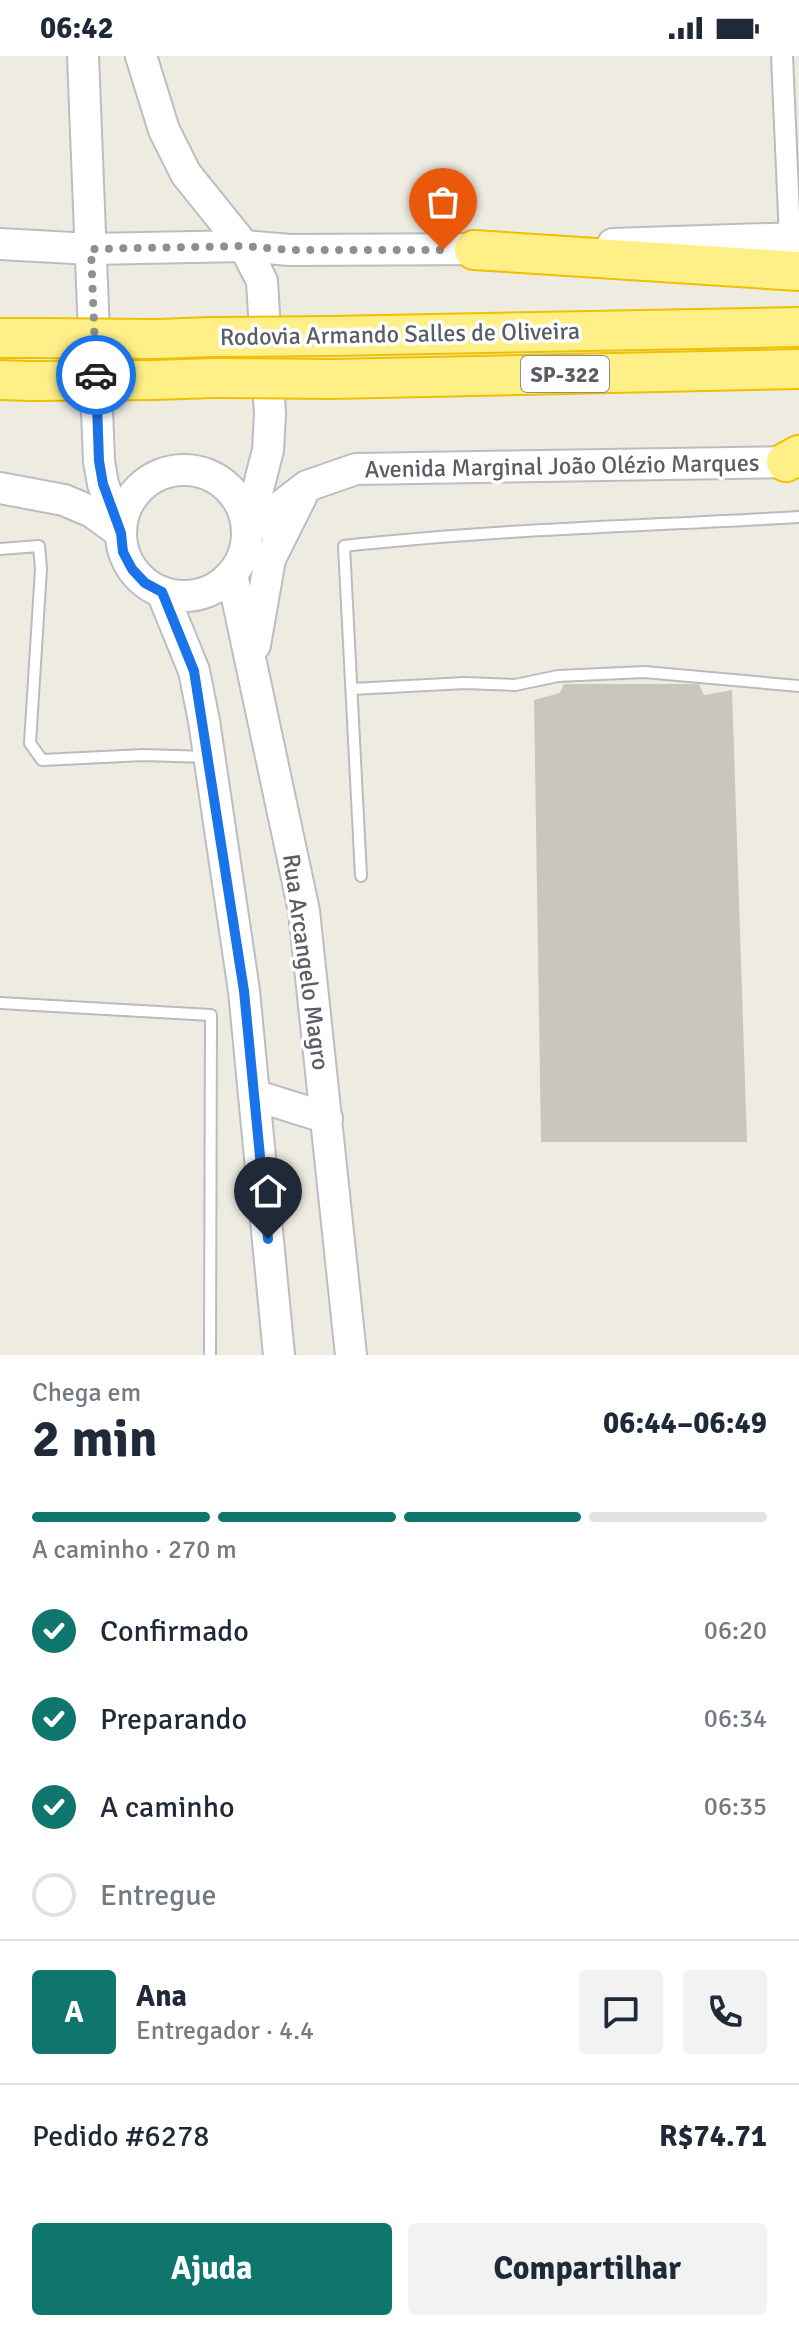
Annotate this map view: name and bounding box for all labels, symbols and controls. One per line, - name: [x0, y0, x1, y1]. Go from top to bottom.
- text: 06:42: [40, 10, 114, 47]
- pin: [409, 168, 477, 250]
- icon: bag: [421, 180, 465, 224]
- street label: Rodovia Armando Salles de Oliveira: [220, 316, 580, 352]
- courier: [56, 335, 136, 415]
- icon: car: [74, 353, 118, 397]
- road number: SP-322: [521, 356, 609, 392]
- street label: Avenida Marginal João Olézio Marques: [364, 448, 760, 484]
- street label: Rua Arcangelo Magro: [276, 852, 336, 1072]
- pin: [234, 1157, 302, 1239]
- icon: home: [246, 1169, 290, 1213]
- text: Chega em: [32, 1377, 141, 1409]
- text: 06:44–06:49: [603, 1405, 767, 1442]
- text: 2 min: [32, 1407, 158, 1471]
- text: A caminho · 270 m: [32, 1534, 237, 1566]
- icon: check: [32, 1609, 76, 1653]
- text: Confirmado: [100, 1613, 249, 1650]
- text: 06:20: [704, 1615, 767, 1647]
- icon: check: [32, 1697, 76, 1741]
- text: Preparando: [100, 1701, 247, 1738]
- text: 06:34: [704, 1703, 767, 1735]
- icon: check: [32, 1785, 76, 1829]
- text: A caminho: [100, 1789, 235, 1826]
- text: 06:35: [704, 1791, 767, 1823]
- text: Entregue: [100, 1877, 217, 1914]
- button: chat: [579, 1970, 663, 2054]
- button: phone: [683, 1970, 767, 2054]
- text: Ana: [136, 1978, 187, 2015]
- text: A: [64, 1994, 84, 2031]
- text: Entregador · 4.4: [136, 2015, 314, 2047]
- text: Pedido #6278: [32, 2118, 209, 2155]
- text: R$74.71: [659, 2118, 767, 2155]
- button: Ajuda: [32, 2223, 392, 2315]
- button: Compartilhar: [408, 2223, 767, 2315]

